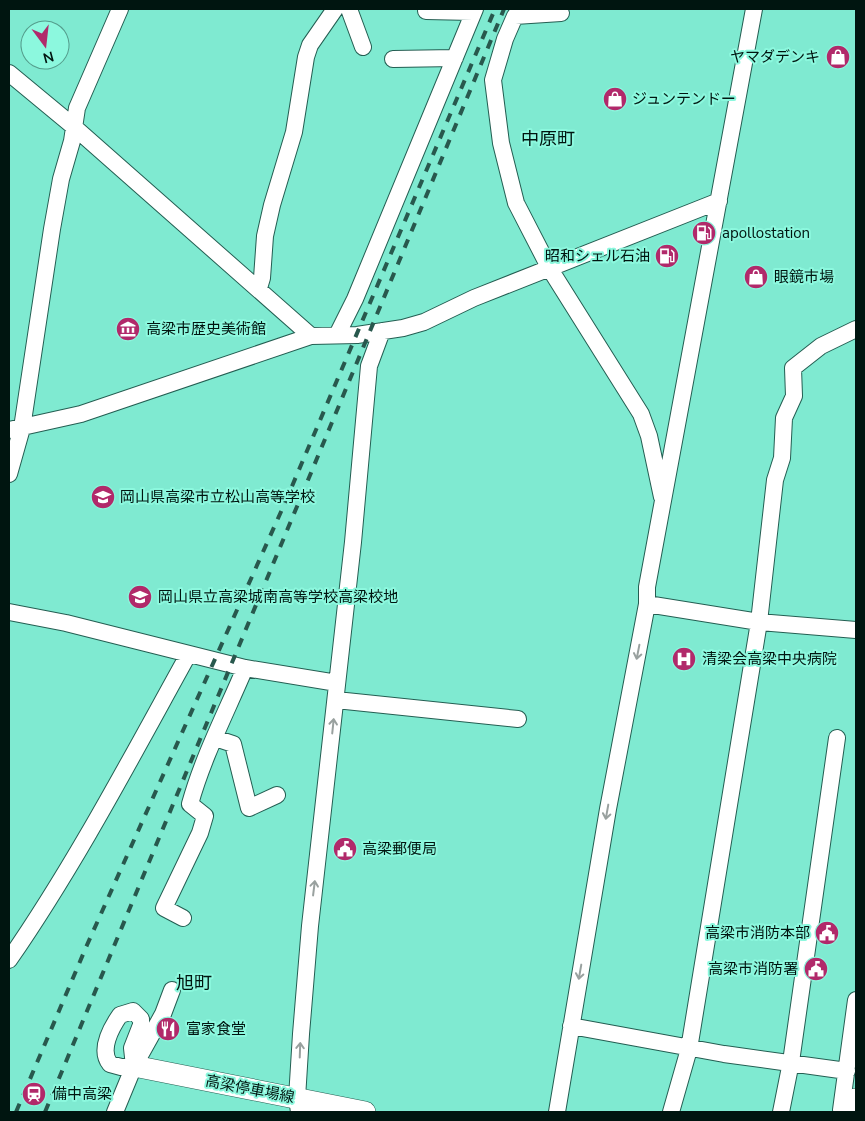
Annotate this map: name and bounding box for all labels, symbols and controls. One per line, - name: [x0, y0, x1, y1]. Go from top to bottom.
- north arrow: [20, 20, 70, 70]
- shop icon: ヤマダデンキ: [825, 44, 851, 70]
- text: N: [41, 47, 56, 68]
- place label: ヤマダデンキ: [730, 47, 820, 67]
- shop icon: ジュンテンドー: [602, 86, 628, 112]
- place label: ジュンテンドー: [632, 89, 736, 109]
- district label: 中原町: [521, 127, 575, 151]
- fuel station icon: apollostation: [691, 220, 717, 246]
- place label: apollostation: [722, 223, 810, 243]
- fuel station icon: 昭和シェル石油: [654, 243, 680, 269]
- place label: 昭和シェル石油: [545, 246, 650, 266]
- shop icon: 眼鏡市場: [743, 264, 769, 290]
- place label: 眼鏡市場: [774, 267, 834, 287]
- museum icon: 高梁市歴史美術館: [115, 316, 141, 342]
- place label: 高梁市歴史美術館: [146, 319, 266, 339]
- school or university icon: 岡山県高梁市立松山高等学校: [90, 484, 116, 510]
- place label: 岡山県高梁市立松山高等学校: [120, 487, 315, 507]
- school or university icon: 岡山県立高梁城南高等学校高梁校地: [127, 584, 153, 610]
- place label: 岡山県立高梁城南高等学校高梁校地: [158, 587, 398, 607]
- one-way arrow: [632, 644, 642, 660]
- hospital icon: 清梁会高梁中央病院: [671, 646, 697, 672]
- place label: 清梁会高梁中央病院: [702, 649, 837, 669]
- one-way arrow: [328, 719, 338, 735]
- one-way arrow: [602, 803, 612, 819]
- public building icon: 高梁郵便局: [332, 836, 358, 862]
- place label: 高梁郵便局: [362, 839, 437, 859]
- one-way arrow: [309, 880, 319, 896]
- public building icon: 高梁市消防本部: [814, 920, 840, 946]
- place label: 高梁市消防本部: [705, 923, 810, 943]
- public building icon: 高梁市消防署: [803, 956, 829, 982]
- place label: 高梁市消防署: [708, 959, 798, 979]
- one-way arrow: [575, 963, 585, 979]
- district label: 旭町: [176, 971, 212, 995]
- restaurant icon: 富家食堂: [155, 1016, 181, 1042]
- place label: 富家食堂: [186, 1019, 246, 1039]
- one-way arrow: [295, 1042, 305, 1058]
- street label: 高梁停車場線: [204, 1071, 296, 1107]
- station icon: 備中高梁: [21, 1081, 47, 1107]
- place label: 備中高梁: [52, 1084, 112, 1104]

